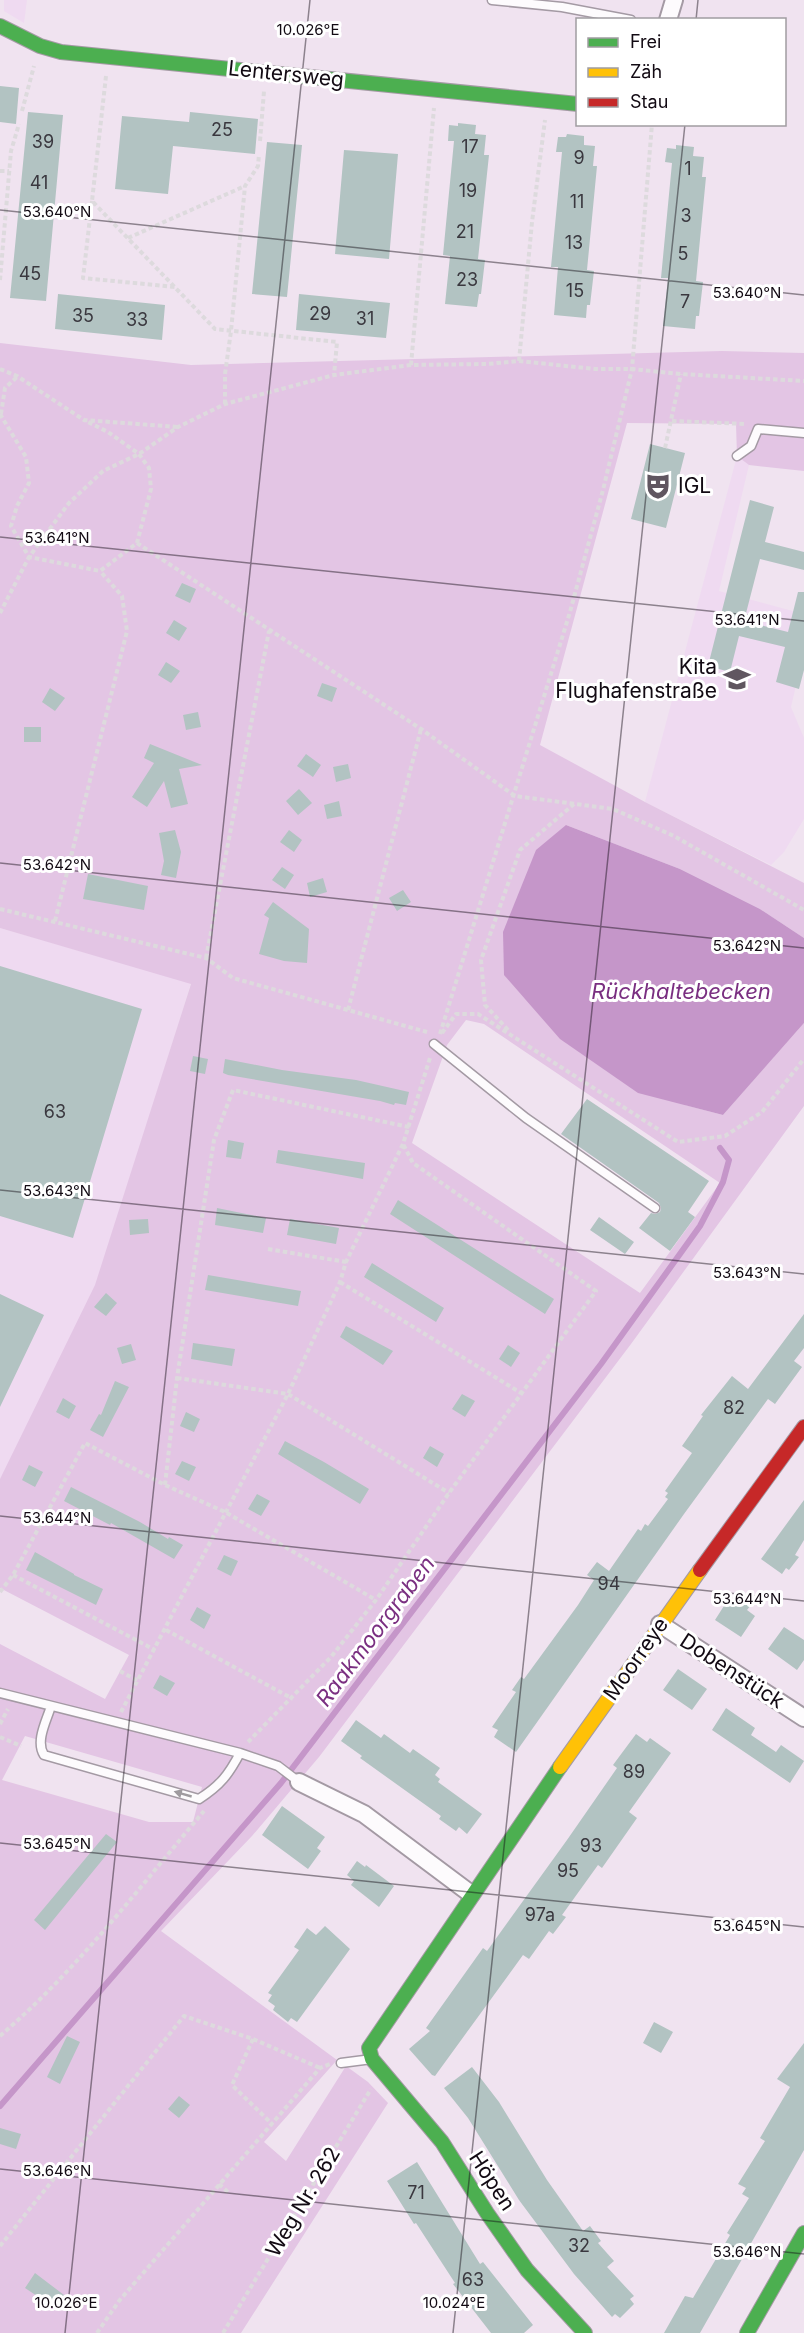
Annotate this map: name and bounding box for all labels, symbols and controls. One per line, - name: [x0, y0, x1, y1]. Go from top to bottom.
- legend: [576, 18, 786, 126]
- text: 10.026°E: [277, 20, 339, 39]
- text: Frei: [630, 31, 661, 52]
- street label: Lentersweg: [227, 55, 345, 92]
- text: Zäh: [630, 61, 662, 82]
- text: Stau: [630, 91, 668, 112]
- house number: 25: [211, 119, 233, 140]
- house number: 39: [32, 131, 54, 152]
- house number: 17: [461, 136, 479, 157]
- house number: 9: [573, 147, 585, 168]
- house number: 1: [684, 158, 692, 179]
- house number: 41: [30, 172, 48, 193]
- house number: 19: [459, 180, 477, 201]
- house number: 11: [570, 191, 584, 212]
- text: 53.640°N: [23, 202, 91, 221]
- house number: 3: [680, 205, 692, 226]
- house number: 21: [456, 221, 474, 242]
- house number: 13: [565, 232, 583, 253]
- house number: 5: [678, 243, 688, 264]
- house number: 45: [19, 263, 41, 284]
- house number: 23: [456, 269, 478, 290]
- house number: 15: [566, 280, 584, 301]
- text: 53.640°N: [713, 283, 781, 302]
- house number: 7: [680, 291, 690, 312]
- house number: 29: [309, 303, 331, 324]
- house number: 35: [72, 305, 94, 326]
- house number: 31: [356, 308, 374, 329]
- house number: 33: [126, 309, 148, 330]
- theatre icon: IGL: [643, 471, 673, 501]
- place label: IGL: [678, 473, 711, 498]
- text: 53.641°N: [25, 528, 89, 547]
- text: 53.641°N: [715, 610, 779, 629]
- place label: Kita Flughafenstraße: [555, 654, 717, 703]
- school or university icon: Kita Flughafenstraße: [722, 664, 752, 694]
- text: 53.642°N: [23, 855, 91, 874]
- text: 53.642°N: [713, 936, 781, 955]
- water label: Rückhaltebecken: [591, 978, 771, 1004]
- house number: 63: [44, 1101, 66, 1122]
- text: 53.643°N: [23, 1181, 91, 1200]
- text: 53.643°N: [713, 1263, 781, 1282]
- house number: 82: [723, 1397, 745, 1418]
- text: 53.644°N: [23, 1508, 91, 1527]
- water label: Raakmoorgraben: [310, 1551, 440, 1711]
- house number: 94: [598, 1573, 620, 1594]
- text: 53.644°N: [713, 1589, 781, 1608]
- street label: Moorreye: [598, 1612, 673, 1705]
- street label: Dobenstück: [675, 1628, 789, 1714]
- house number: 89: [623, 1761, 645, 1782]
- one-way arrow: [174, 1789, 192, 1798]
- text: 53.645°N: [23, 1834, 91, 1853]
- house number: 93: [580, 1835, 602, 1856]
- house number: 95: [557, 1860, 579, 1881]
- house number: 97a: [525, 1904, 555, 1925]
- text: 53.645°N: [713, 1916, 781, 1935]
- street label: Weg Nr. 262: [260, 2142, 345, 2261]
- street label: Höpen: [464, 2146, 521, 2215]
- text: 53.646°N: [23, 2161, 91, 2180]
- house number: 71: [407, 2182, 425, 2203]
- house number: 32: [568, 2235, 590, 2256]
- text: 53.646°N: [713, 2242, 781, 2261]
- house number: 63: [462, 2269, 484, 2290]
- text: 10.026°E: [35, 2293, 97, 2312]
- text: 10.024°E: [423, 2293, 485, 2312]

